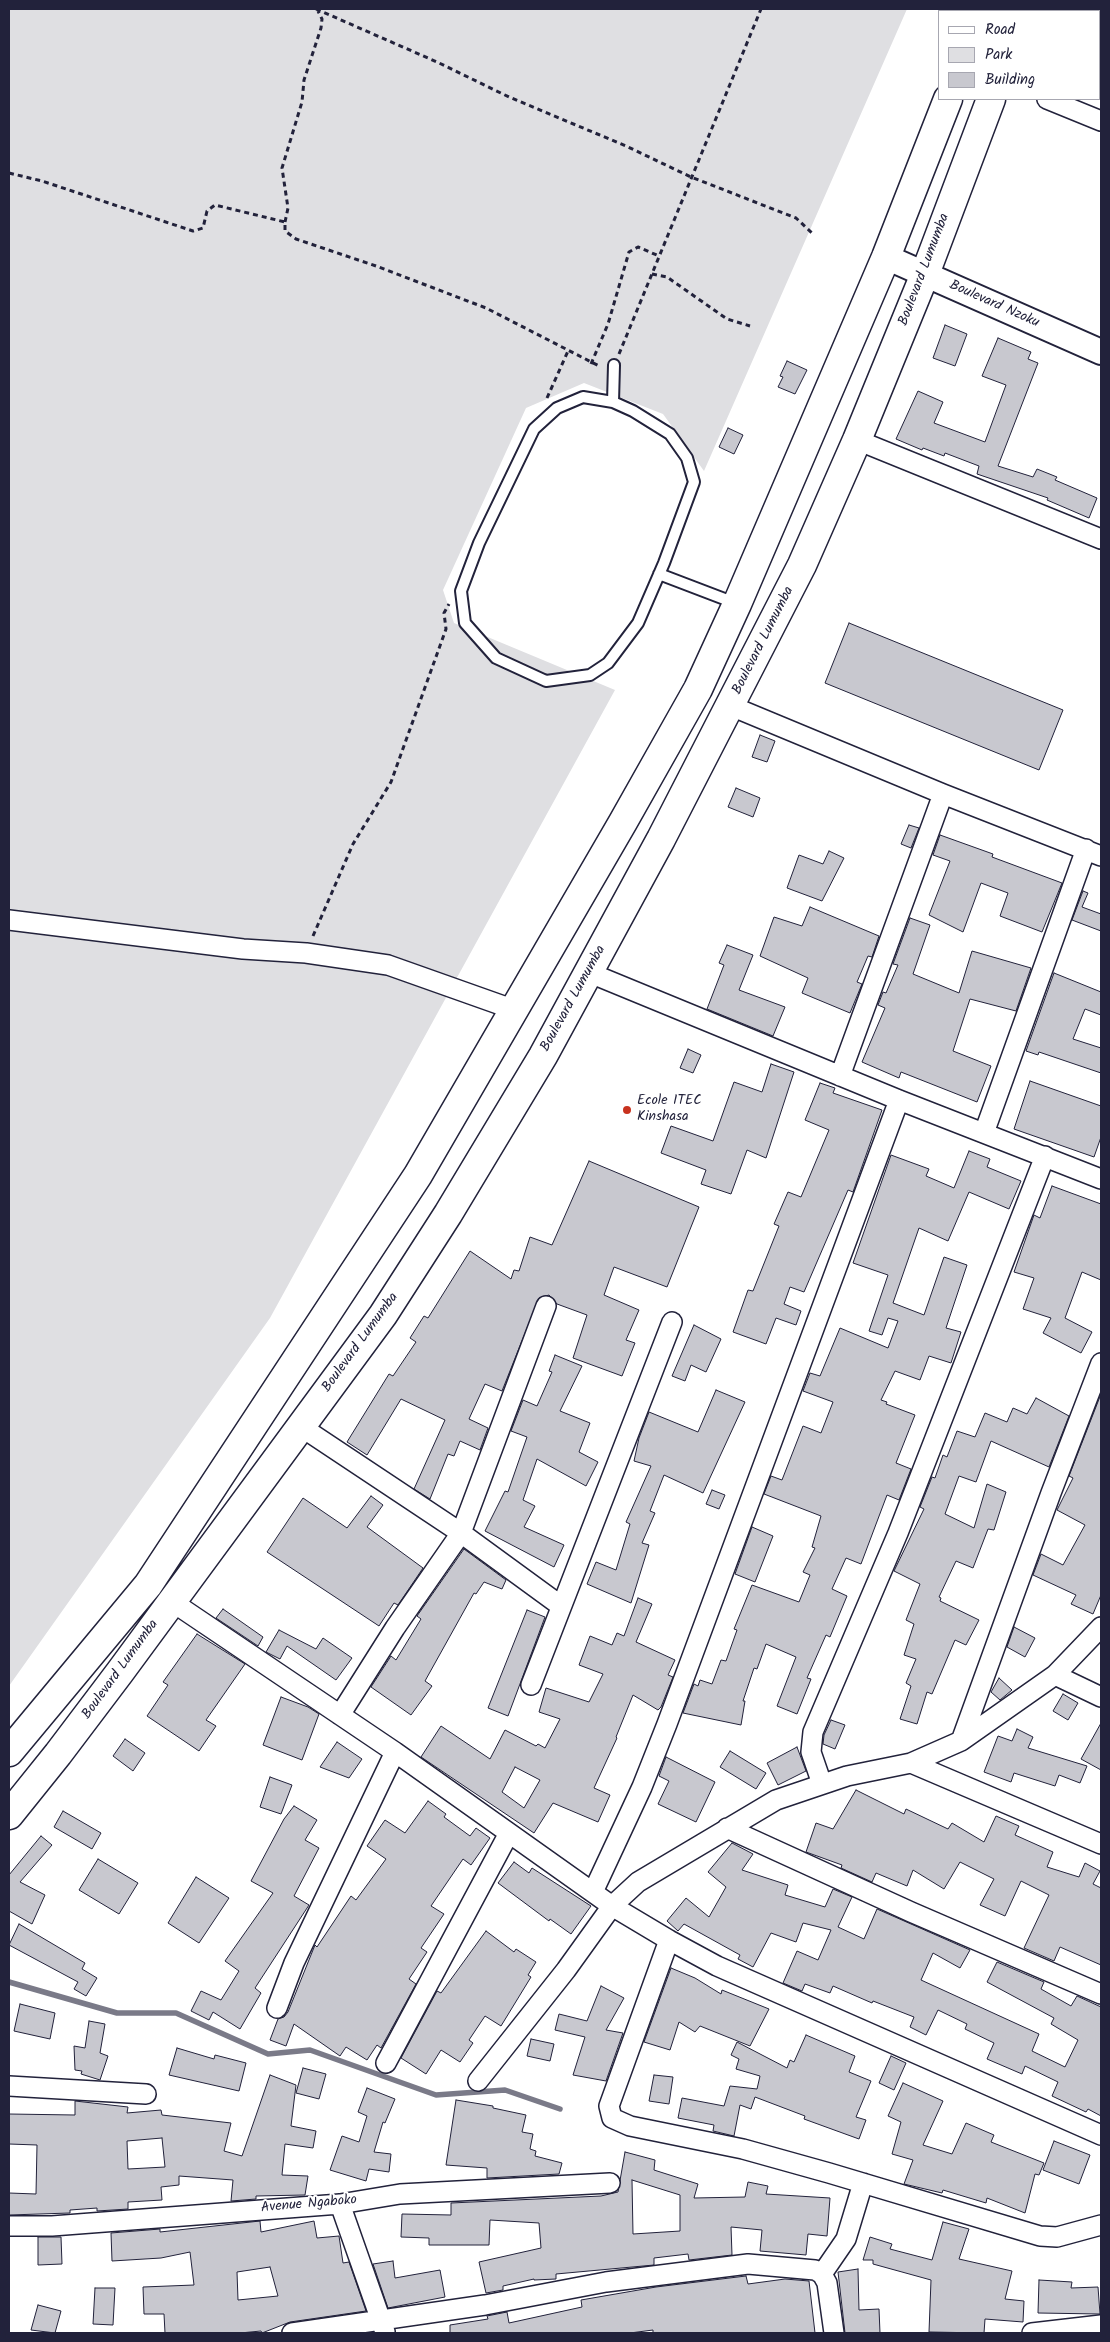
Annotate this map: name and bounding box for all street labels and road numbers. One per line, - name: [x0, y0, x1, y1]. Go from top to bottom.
- street label: Boulevard Lumumba: [896, 212, 954, 328]
- street label: Boulevard Nzoku: [946, 278, 1042, 332]
- street label: Boulevard Lumumba: [730, 584, 798, 698]
- street label: Boulevard Lumumba: [538, 943, 610, 1055]
- street label: Boulevard Lumumba: [319, 1290, 403, 1396]
- street label: Boulevard Lumumba: [79, 1617, 163, 1723]
- street label: Avenue Ngaboko: [260, 2192, 358, 2218]

